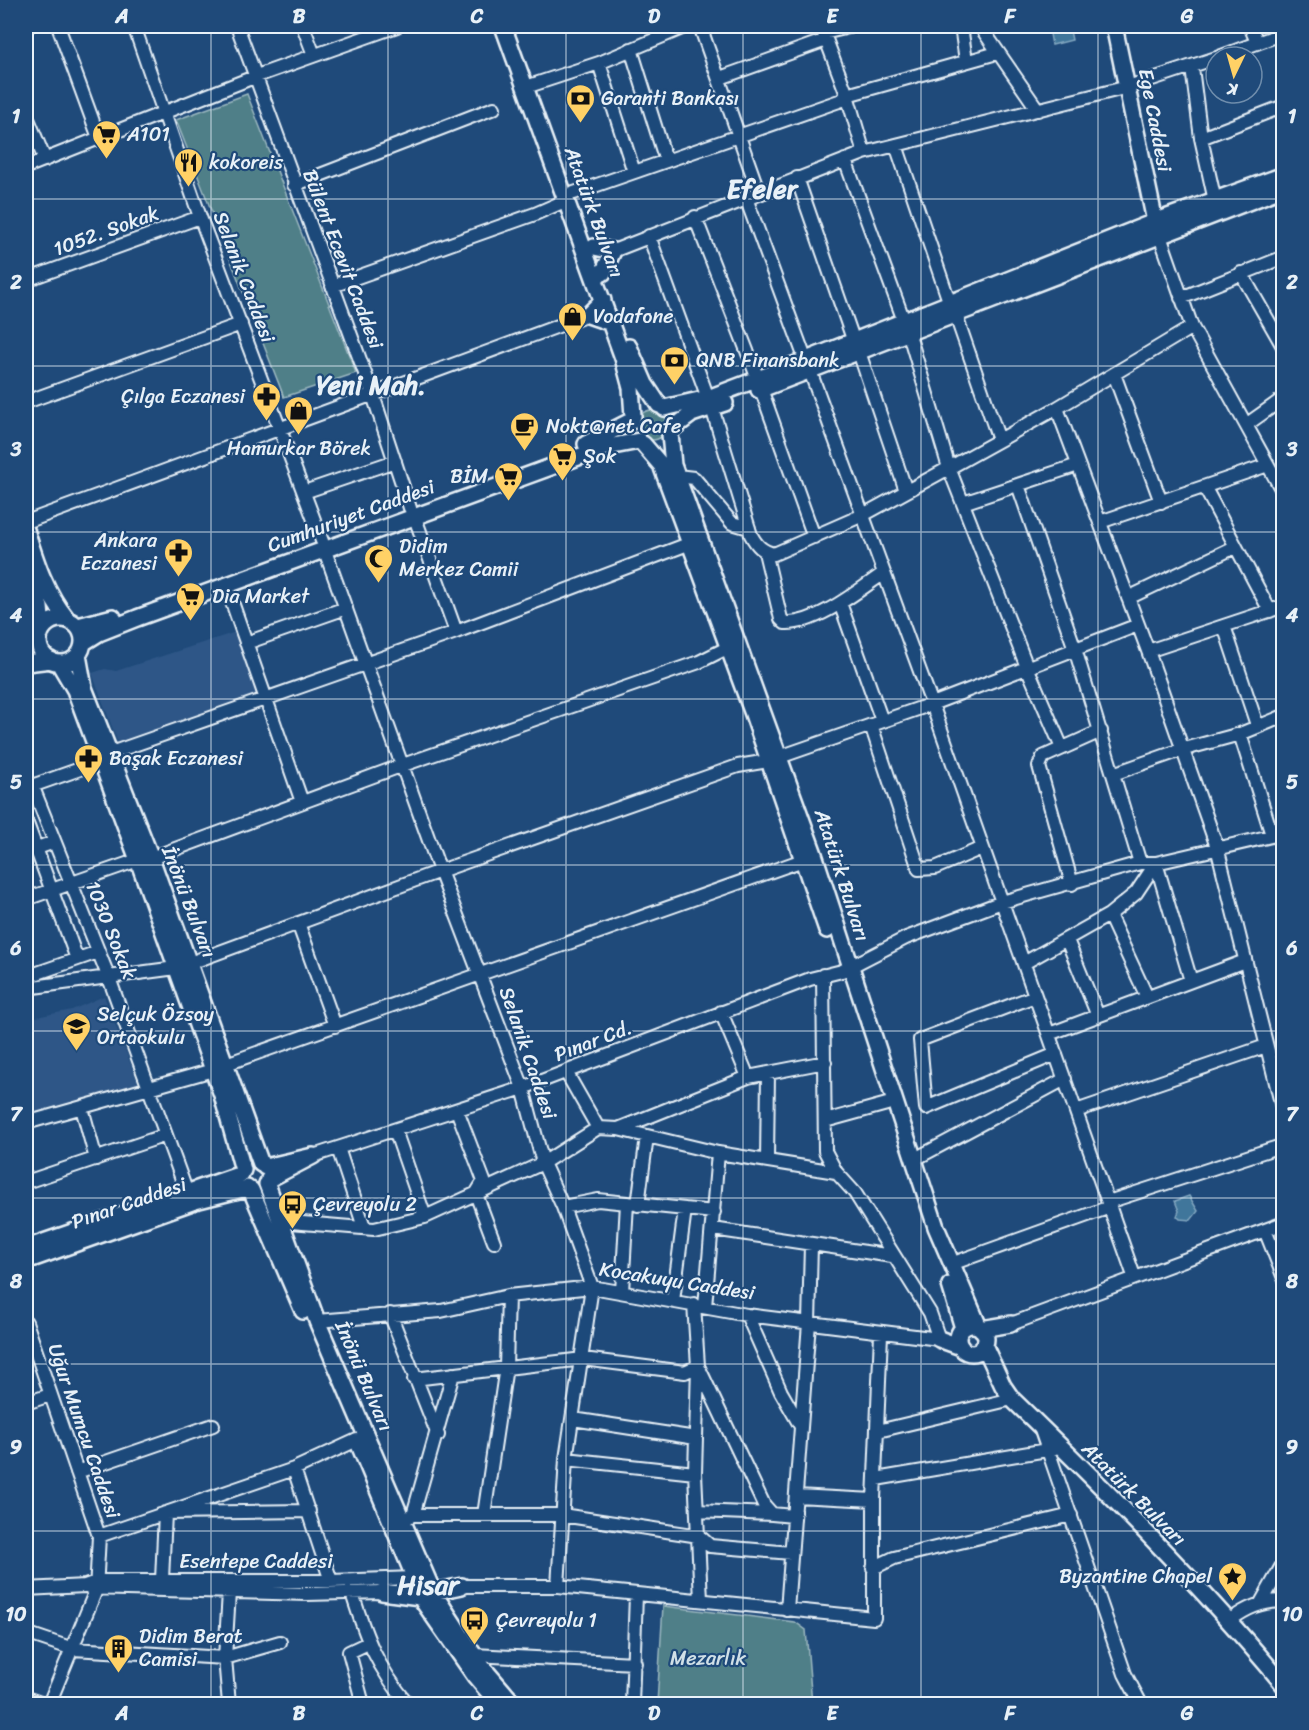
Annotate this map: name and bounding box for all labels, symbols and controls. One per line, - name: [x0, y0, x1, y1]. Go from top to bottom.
- text: A: [114, 0, 129, 34]
- text: B: [293, 0, 306, 34]
- text: C: [470, 0, 484, 34]
- text: D: [648, 0, 661, 34]
- text: E: [826, 0, 839, 34]
- text: F: [1004, 0, 1017, 34]
- text: G: [1180, 0, 1194, 34]
- north arrow: [1204, 45, 1264, 105]
- street label: Ege Caddesi: [1128, 65, 1182, 176]
- text: K: [1225, 74, 1240, 104]
- place label: Garanti Bankası: [601, 81, 739, 116]
- bank icon: Garanti Bankası: [564, 82, 596, 124]
- text: 1: [12, 99, 21, 134]
- text: 1: [1288, 99, 1297, 134]
- place label: A101: [126, 117, 170, 152]
- supermarket icon: A101: [90, 118, 122, 160]
- street label: Atatürk Bulvarı: [554, 140, 634, 283]
- place label: kokoreis: [209, 145, 284, 180]
- restaurant icon: kokoreis: [172, 146, 204, 188]
- street label: Bülent Ecevit Caddesi: [293, 164, 394, 355]
- district label: Efeler: [727, 166, 800, 212]
- street label: 1052. Sokak: [48, 196, 164, 266]
- street label: Selanik Caddesi: [203, 206, 285, 348]
- text: 2: [9, 265, 22, 300]
- text: 2: [1285, 265, 1298, 300]
- place label: Vodafone: [593, 299, 674, 334]
- shop icon: Vodafone: [556, 300, 588, 342]
- place label: QNB Finansbank: [696, 343, 840, 378]
- bank icon: QNB Finansbank: [659, 344, 691, 386]
- district label: Yeni Mah.: [316, 362, 426, 408]
- place label: Çılga Eczanesi: [121, 379, 246, 414]
- pharmacy icon: Çılga Eczanesi: [250, 380, 282, 422]
- shop icon: Hamurkar Börek: [283, 394, 315, 436]
- place label: Nokt@net Cafe: [546, 409, 681, 444]
- cafe icon: Nokt@net Cafe: [509, 410, 541, 452]
- place label: Hamurkar Börek: [227, 431, 371, 466]
- text: 3: [10, 432, 22, 467]
- text: 3: [1286, 432, 1298, 467]
- place label: Şok: [583, 439, 617, 474]
- supermarket icon: Şok: [546, 440, 578, 482]
- place label: BİM: [450, 459, 488, 494]
- supermarket icon: BİM: [493, 460, 525, 502]
- street label: Cumhuriyet Caddesi: [262, 469, 441, 563]
- place label: Ankara Eczanesi: [81, 523, 158, 581]
- place label: Didim Merkez Camii: [399, 529, 520, 587]
- pharmacy icon: Ankara Eczanesi: [162, 536, 194, 578]
- mosque icon: Didim Merkez Camii: [362, 542, 394, 584]
- place label: Dia Market: [212, 579, 310, 614]
- supermarket icon: Dia Market: [175, 580, 207, 622]
- text: 4: [9, 598, 23, 633]
- text: 4: [1285, 598, 1299, 633]
- place label: Başak Eczanesi: [109, 741, 245, 776]
- pharmacy icon: Başak Eczanesi: [72, 742, 104, 784]
- text: 5: [10, 765, 22, 800]
- text: 5: [1286, 765, 1298, 800]
- street label: Atatürk Bulvarı: [804, 803, 880, 946]
- street label: İnönü Bulvarı: [151, 840, 226, 963]
- street label: 1030 Sokak: [75, 875, 147, 985]
- text: 6: [9, 931, 22, 966]
- text: 6: [1285, 931, 1298, 966]
- street label: Selanik Caddesi: [489, 982, 567, 1125]
- place label: Selçuk Özsoy Ortaokulu: [97, 997, 215, 1055]
- school or university icon: Selçuk Özsoy Ortaokulu: [60, 1010, 92, 1052]
- street label: Pınar Cd.: [549, 1010, 637, 1072]
- text: 7: [10, 1097, 23, 1132]
- text: 7: [1286, 1097, 1299, 1132]
- street label: Pınar Caddesi: [67, 1166, 193, 1239]
- place label: Çevreyolu 2: [313, 1187, 417, 1222]
- bus stop icon: Çevreyolu 2: [276, 1188, 308, 1230]
- street label: Kocakuyu Caddesi: [597, 1251, 759, 1311]
- text: 8: [9, 1264, 23, 1299]
- text: 8: [1285, 1264, 1299, 1299]
- street label: İnönü Bulvarı: [325, 1314, 403, 1437]
- street label: Uğur Mumcu Caddesi: [38, 1339, 131, 1524]
- text: 9: [10, 1430, 22, 1465]
- text: 9: [1286, 1430, 1298, 1465]
- street label: Atatürk Bulvarı: [1072, 1432, 1195, 1555]
- street label: Esentepe Caddesi: [179, 1544, 333, 1579]
- place label: Byzantine Chapel: [1059, 1559, 1213, 1594]
- place icon: Byzantine Chapel: [1217, 1560, 1249, 1602]
- district label: Hisar: [397, 1562, 461, 1608]
- text: 10: [5, 1597, 27, 1632]
- text: 10: [1281, 1597, 1303, 1632]
- place label: Çevreyolu 1: [496, 1603, 597, 1638]
- bus stop icon: Çevreyolu 1: [459, 1604, 491, 1646]
- place label: Didim Berat Camisi: [139, 1619, 243, 1677]
- building icon: Didim Berat Camisi: [102, 1632, 134, 1674]
- park label: Mezarlık: [670, 1641, 746, 1676]
- text: A: [114, 1696, 129, 1730]
- text: B: [293, 1696, 306, 1730]
- text: C: [470, 1696, 484, 1730]
- text: D: [648, 1696, 661, 1730]
- text: E: [826, 1696, 839, 1730]
- text: F: [1004, 1696, 1017, 1730]
- text: G: [1180, 1696, 1194, 1730]

